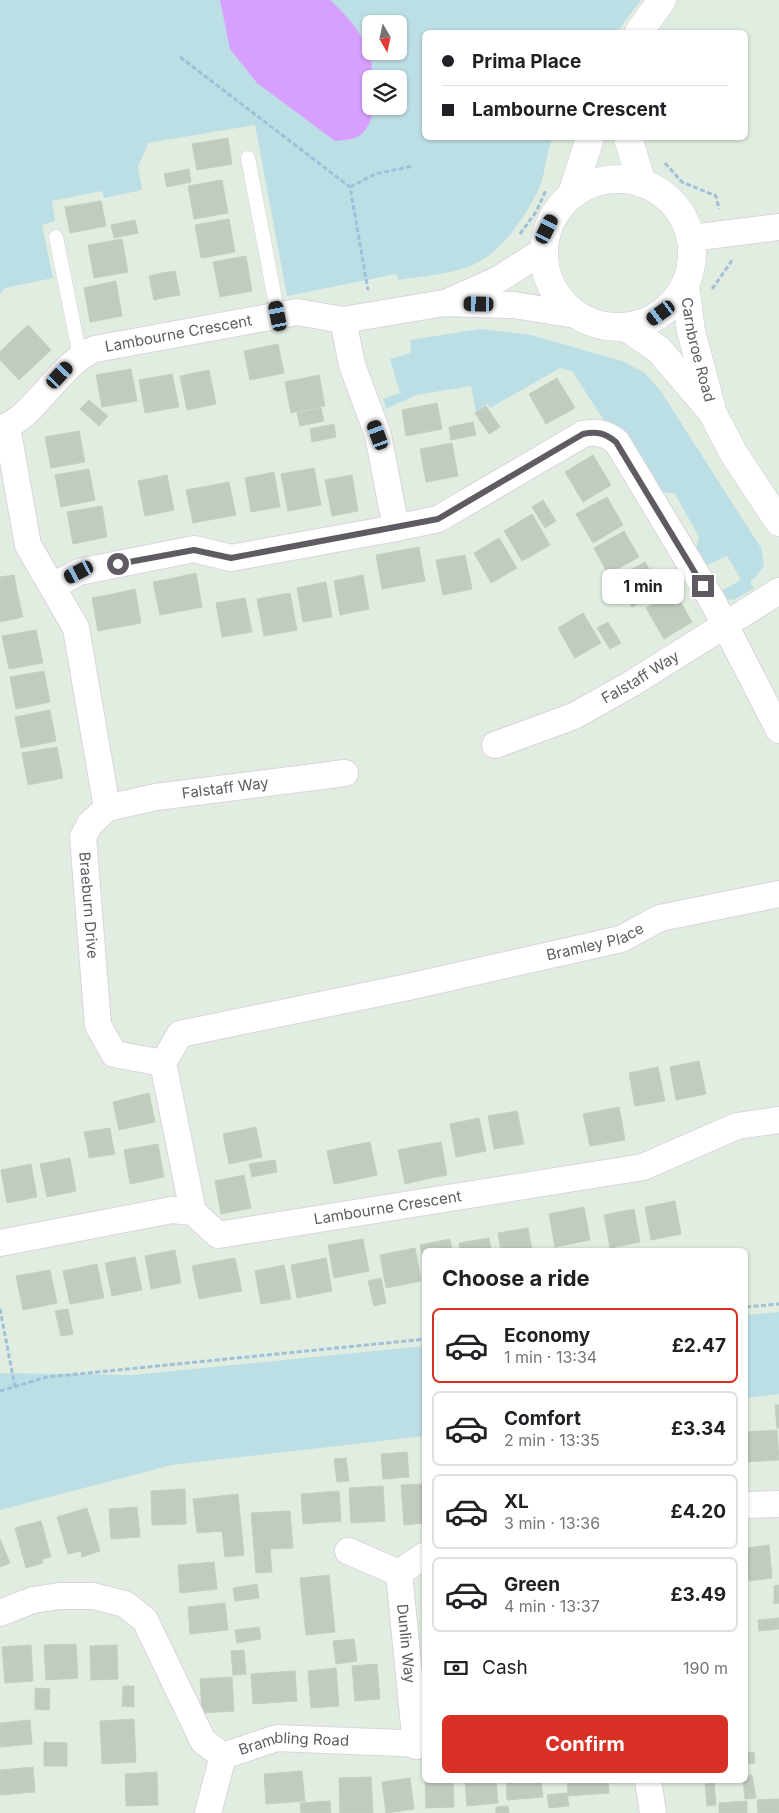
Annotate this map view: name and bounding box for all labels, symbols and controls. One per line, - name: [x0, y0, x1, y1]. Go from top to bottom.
- north arrow: [362, 15, 408, 60]
- map controls: [362, 15, 407, 115]
- text: Prima Place: [472, 50, 581, 73]
- button: layers: [362, 70, 407, 115]
- text: Lambourne Crescent: [472, 98, 667, 121]
- car: [533, 212, 560, 246]
- car: [463, 296, 494, 312]
- street label: Carnbroe Road: [678, 296, 719, 404]
- car: [644, 298, 677, 328]
- car: [267, 300, 288, 332]
- street label: Lambourne Crescent: [103, 310, 253, 356]
- car: [44, 359, 75, 391]
- car: [365, 418, 390, 452]
- route start: [107, 553, 129, 575]
- car: [62, 559, 95, 585]
- callout: 1 min: [603, 568, 686, 604]
- route end: [692, 575, 714, 597]
- text: 1 min: [623, 576, 663, 596]
- street label: Falstaff Way: [598, 646, 683, 708]
- street label: Falstaff Way: [181, 773, 270, 803]
- street label: Braeburn Drive: [75, 851, 103, 959]
- street label: Bramley Place: [545, 919, 647, 965]
- street label: Lambourne Crescent: [312, 1186, 463, 1229]
- text: Choose a ride: [442, 1265, 590, 1291]
- icon: car: [444, 1323, 489, 1368]
- text: Economy: [504, 1324, 590, 1347]
- text: £2.47: [672, 1334, 726, 1357]
- text: 1 min · 13:34: [504, 1347, 597, 1367]
- icon: car: [444, 1406, 489, 1451]
- text: Comfort: [504, 1407, 581, 1430]
- text: £3.34: [671, 1417, 726, 1440]
- text: 2 min · 13:35: [504, 1430, 600, 1450]
- icon: car: [444, 1489, 489, 1534]
- text: XL: [504, 1490, 529, 1513]
- text: £4.20: [671, 1500, 726, 1523]
- text: 3 min · 13:36: [504, 1513, 600, 1533]
- icon: car: [444, 1572, 489, 1617]
- text: Green: [504, 1573, 560, 1596]
- text: £3.49: [670, 1583, 726, 1606]
- text: 4 min · 13:37: [504, 1596, 600, 1616]
- street label: Dunlin Way: [393, 1603, 420, 1685]
- icon: cash: [442, 1654, 470, 1682]
- text: Cash: [482, 1656, 528, 1679]
- text: 190 m: [683, 1658, 728, 1678]
- button: Confirm: [442, 1715, 728, 1773]
- street label: Brambling Road: [236, 1728, 349, 1759]

